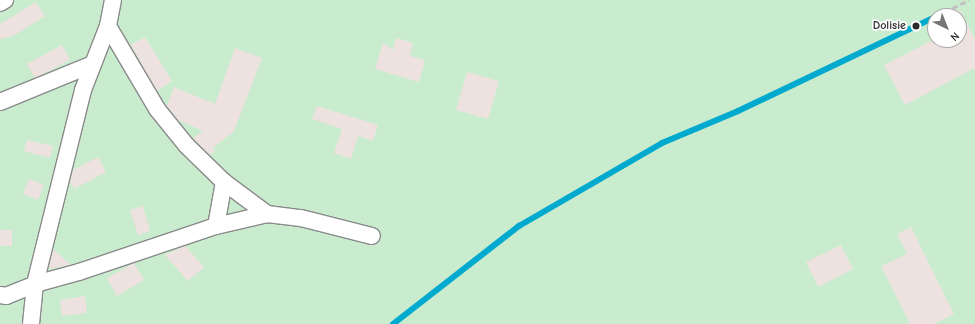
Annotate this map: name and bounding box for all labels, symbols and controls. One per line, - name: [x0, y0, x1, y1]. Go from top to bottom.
- north arrow: [927, 8, 967, 48]
- place label: Dolisie: [873, 19, 906, 33]
- marker: Dolisie: [909, 19, 923, 33]
- text: N: [948, 29, 962, 44]

